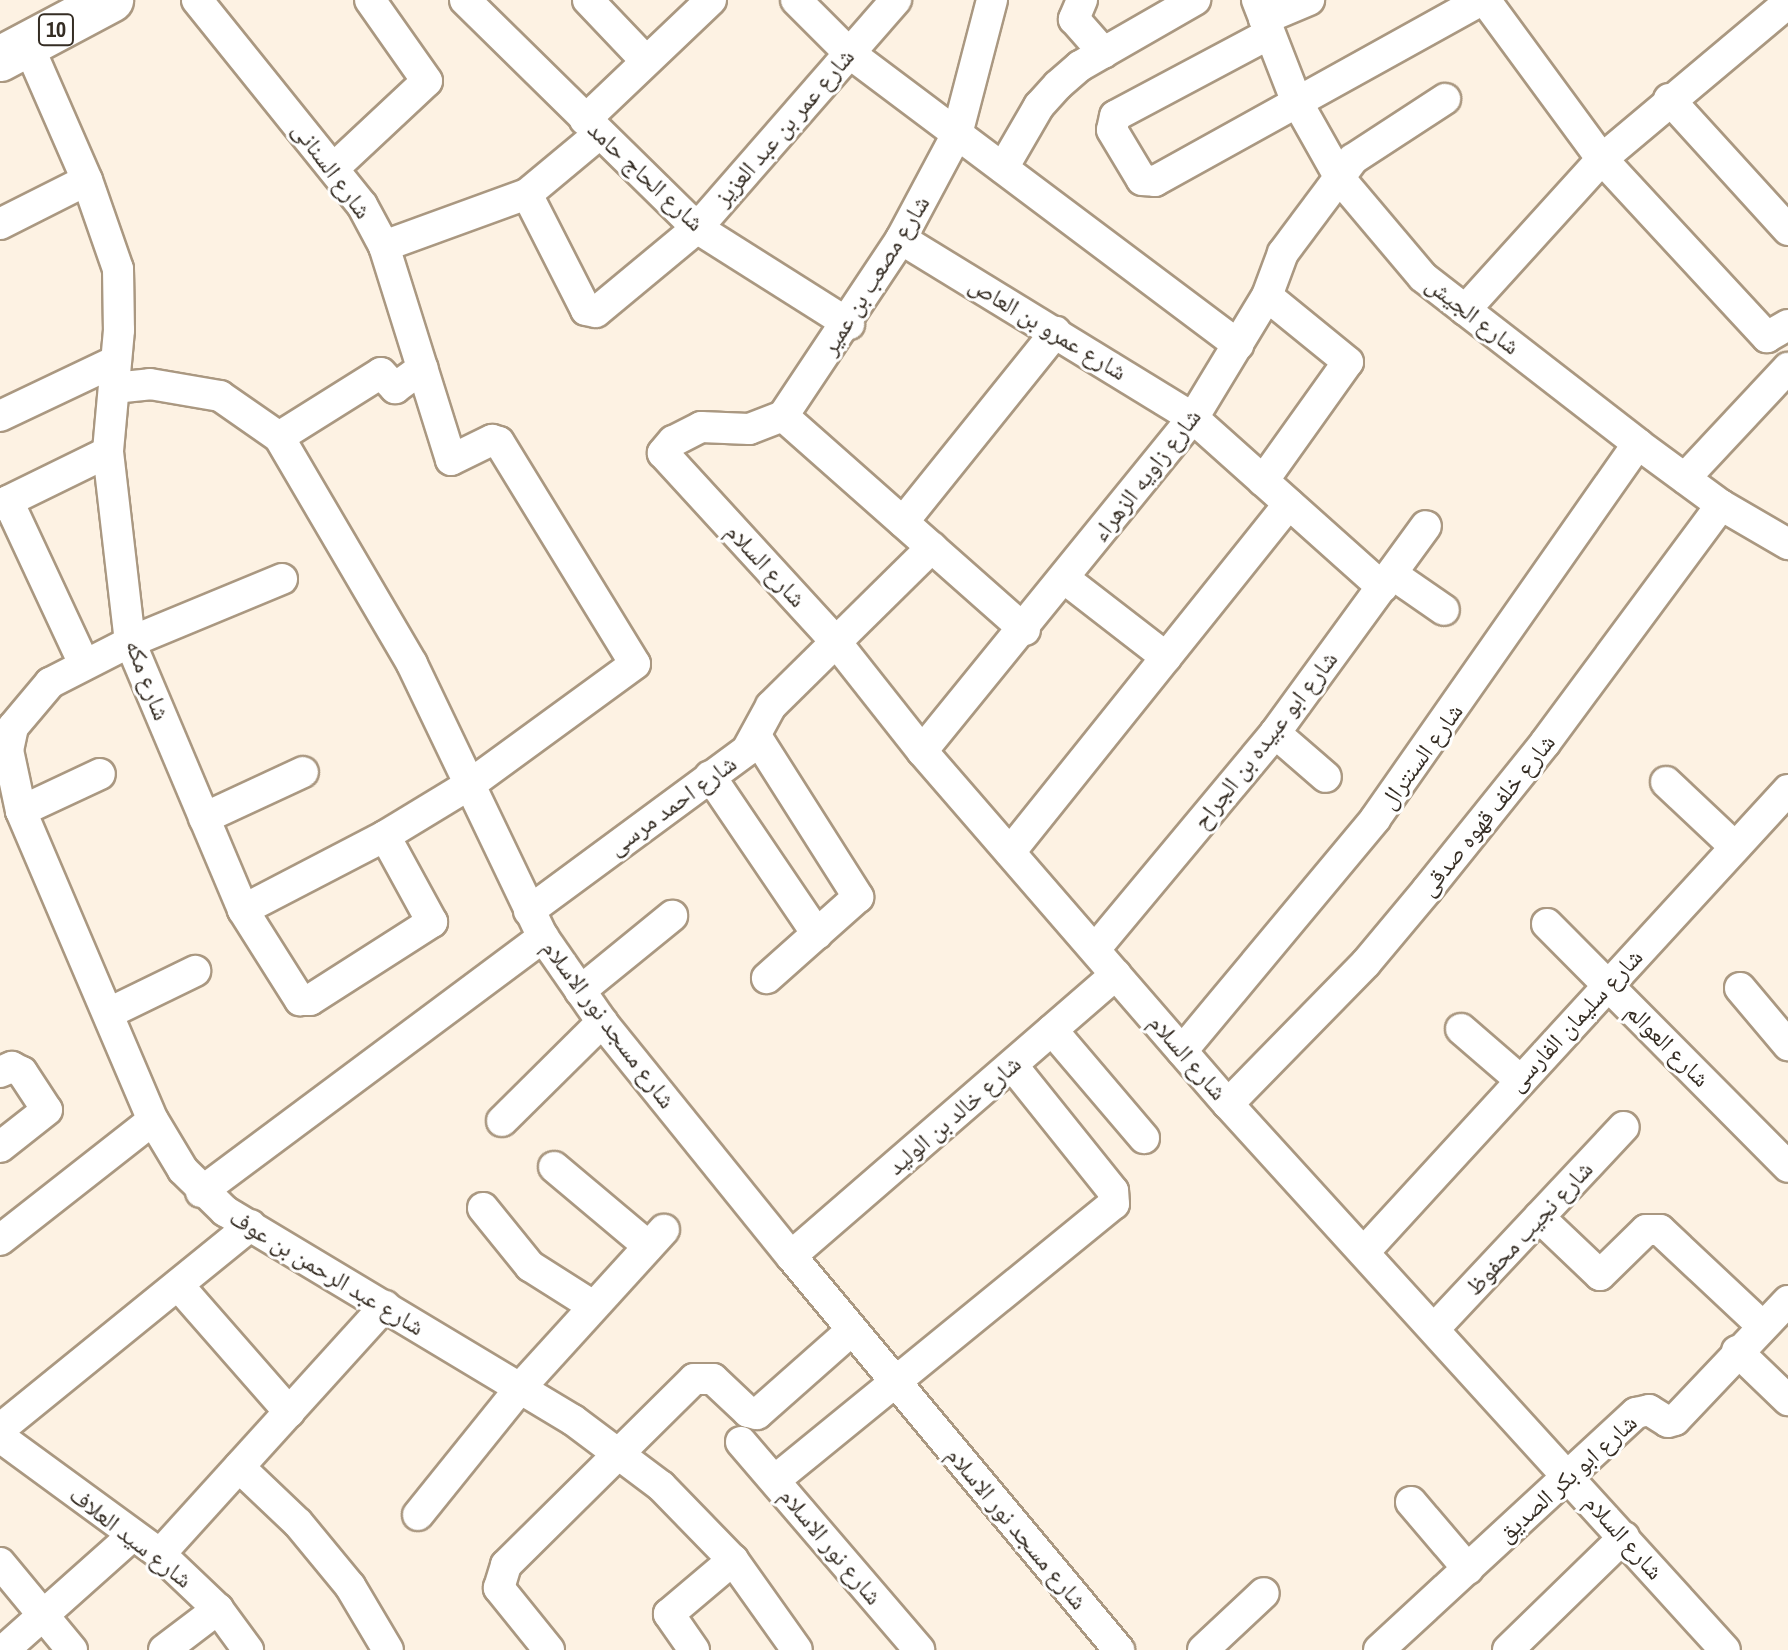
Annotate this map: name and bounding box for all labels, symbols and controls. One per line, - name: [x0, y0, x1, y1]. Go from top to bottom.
- road number: 10: [36, 12, 76, 48]
- street label: شارع عمر بن عبد العزيز: [708, 43, 860, 211]
- street label: شارع الحاج حامد: [582, 115, 710, 237]
- street label: شارع السنانى: [286, 116, 378, 224]
- street label: شارع مصعب بن عمير: [815, 190, 935, 360]
- street label: شارع عمرو بن العاص: [964, 270, 1132, 386]
- street label: شارع الجيش: [1420, 270, 1526, 360]
- street label: شارع زاويه الزهراء: [1085, 403, 1207, 547]
- street label: شارع السلام: [720, 517, 812, 613]
- street label: شارع مكه: [120, 636, 176, 724]
- street label: شارع ابو عبيده بن الجراح: [1187, 645, 1343, 835]
- street label: شارع السنترال: [1373, 698, 1469, 814]
- street label: شارع خلف قهوه صدقى: [1413, 728, 1561, 902]
- street label: شارع احمد مرسى: [602, 749, 742, 861]
- street label: شارع مسجد نور الاسلام: [536, 934, 682, 1114]
- street label: شارع سليمان الفارسى: [1502, 943, 1648, 1097]
- street label: شارع العوالم: [1620, 997, 1716, 1093]
- street label: شارع السلام: [1143, 1008, 1233, 1106]
- street label: شارع خالد بن الوليد: [881, 1049, 1027, 1181]
- street label: شارع نجيب محفوظ: [1459, 1155, 1599, 1301]
- street label: شارع عبد الرحمن بن عوف: [224, 1202, 430, 1342]
- street label: شارع ابو بكر الصديق: [1491, 1408, 1643, 1548]
- street label: شارع مسجد نور الاسلام: [941, 1441, 1093, 1615]
- street label: شارع سيد العلاف: [64, 1480, 198, 1594]
- street label: شارع نور الاسلام: [774, 1482, 888, 1610]
- street label: شارع السلام: [1578, 1489, 1670, 1585]

